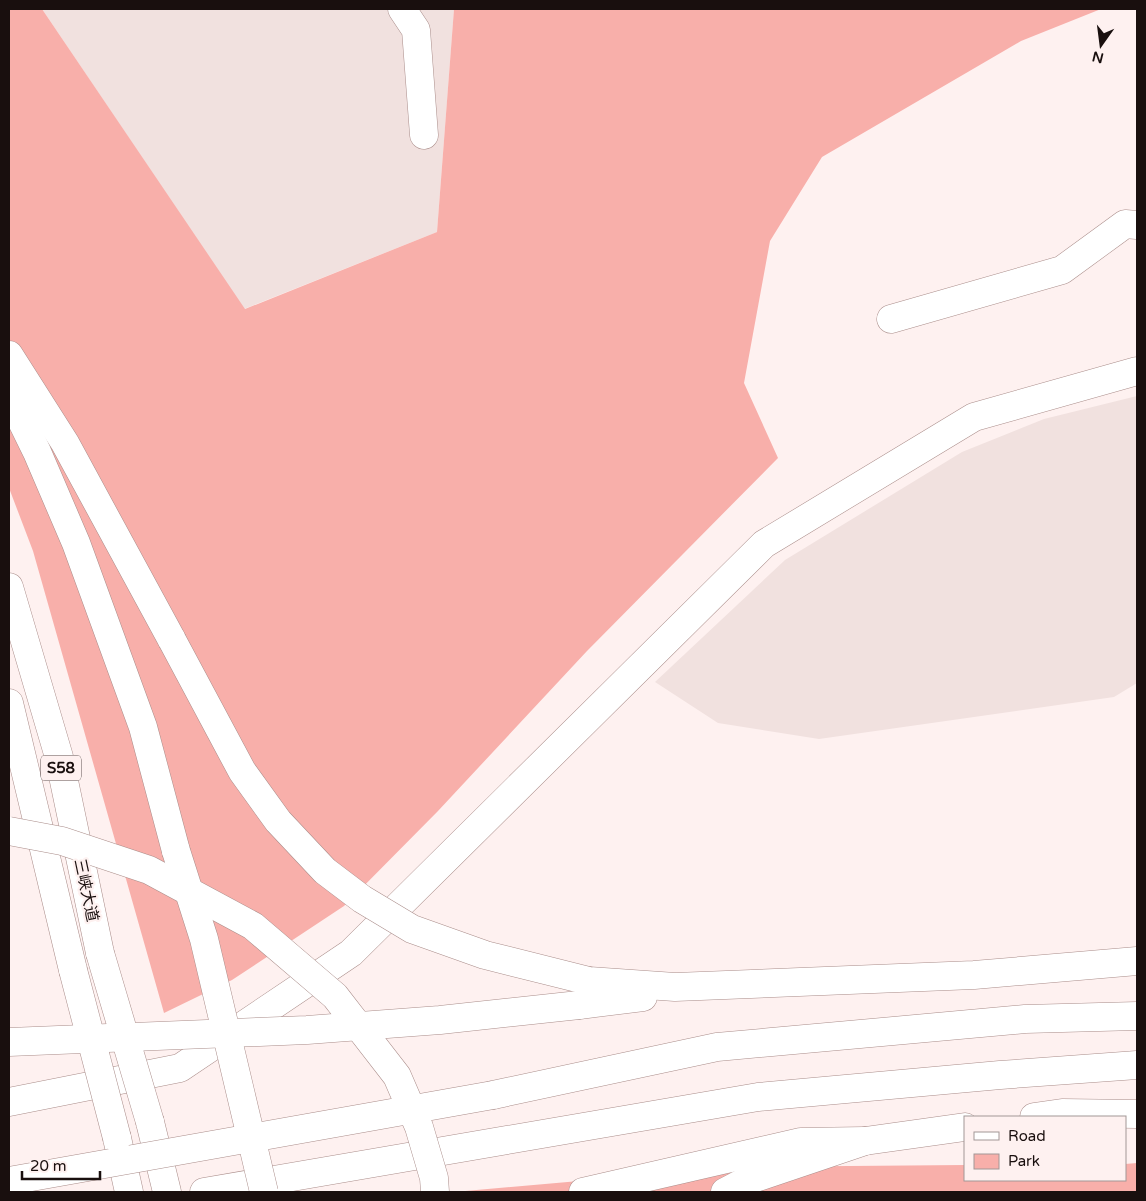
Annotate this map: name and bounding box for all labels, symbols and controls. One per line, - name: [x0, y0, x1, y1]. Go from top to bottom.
- north arrow: [1076, 20, 1126, 70]
- text: N: [1090, 48, 1105, 67]
- road number: S58: [41, 756, 81, 780]
- street label: 三峡大道: [70, 857, 102, 924]
- legend: [964, 1116, 1126, 1181]
- text: Road: [1008, 1127, 1046, 1145]
- scale bar: [22, 1148, 100, 1180]
- text: Park: [1008, 1152, 1040, 1170]
- text: 20 m: [30, 1157, 67, 1175]

